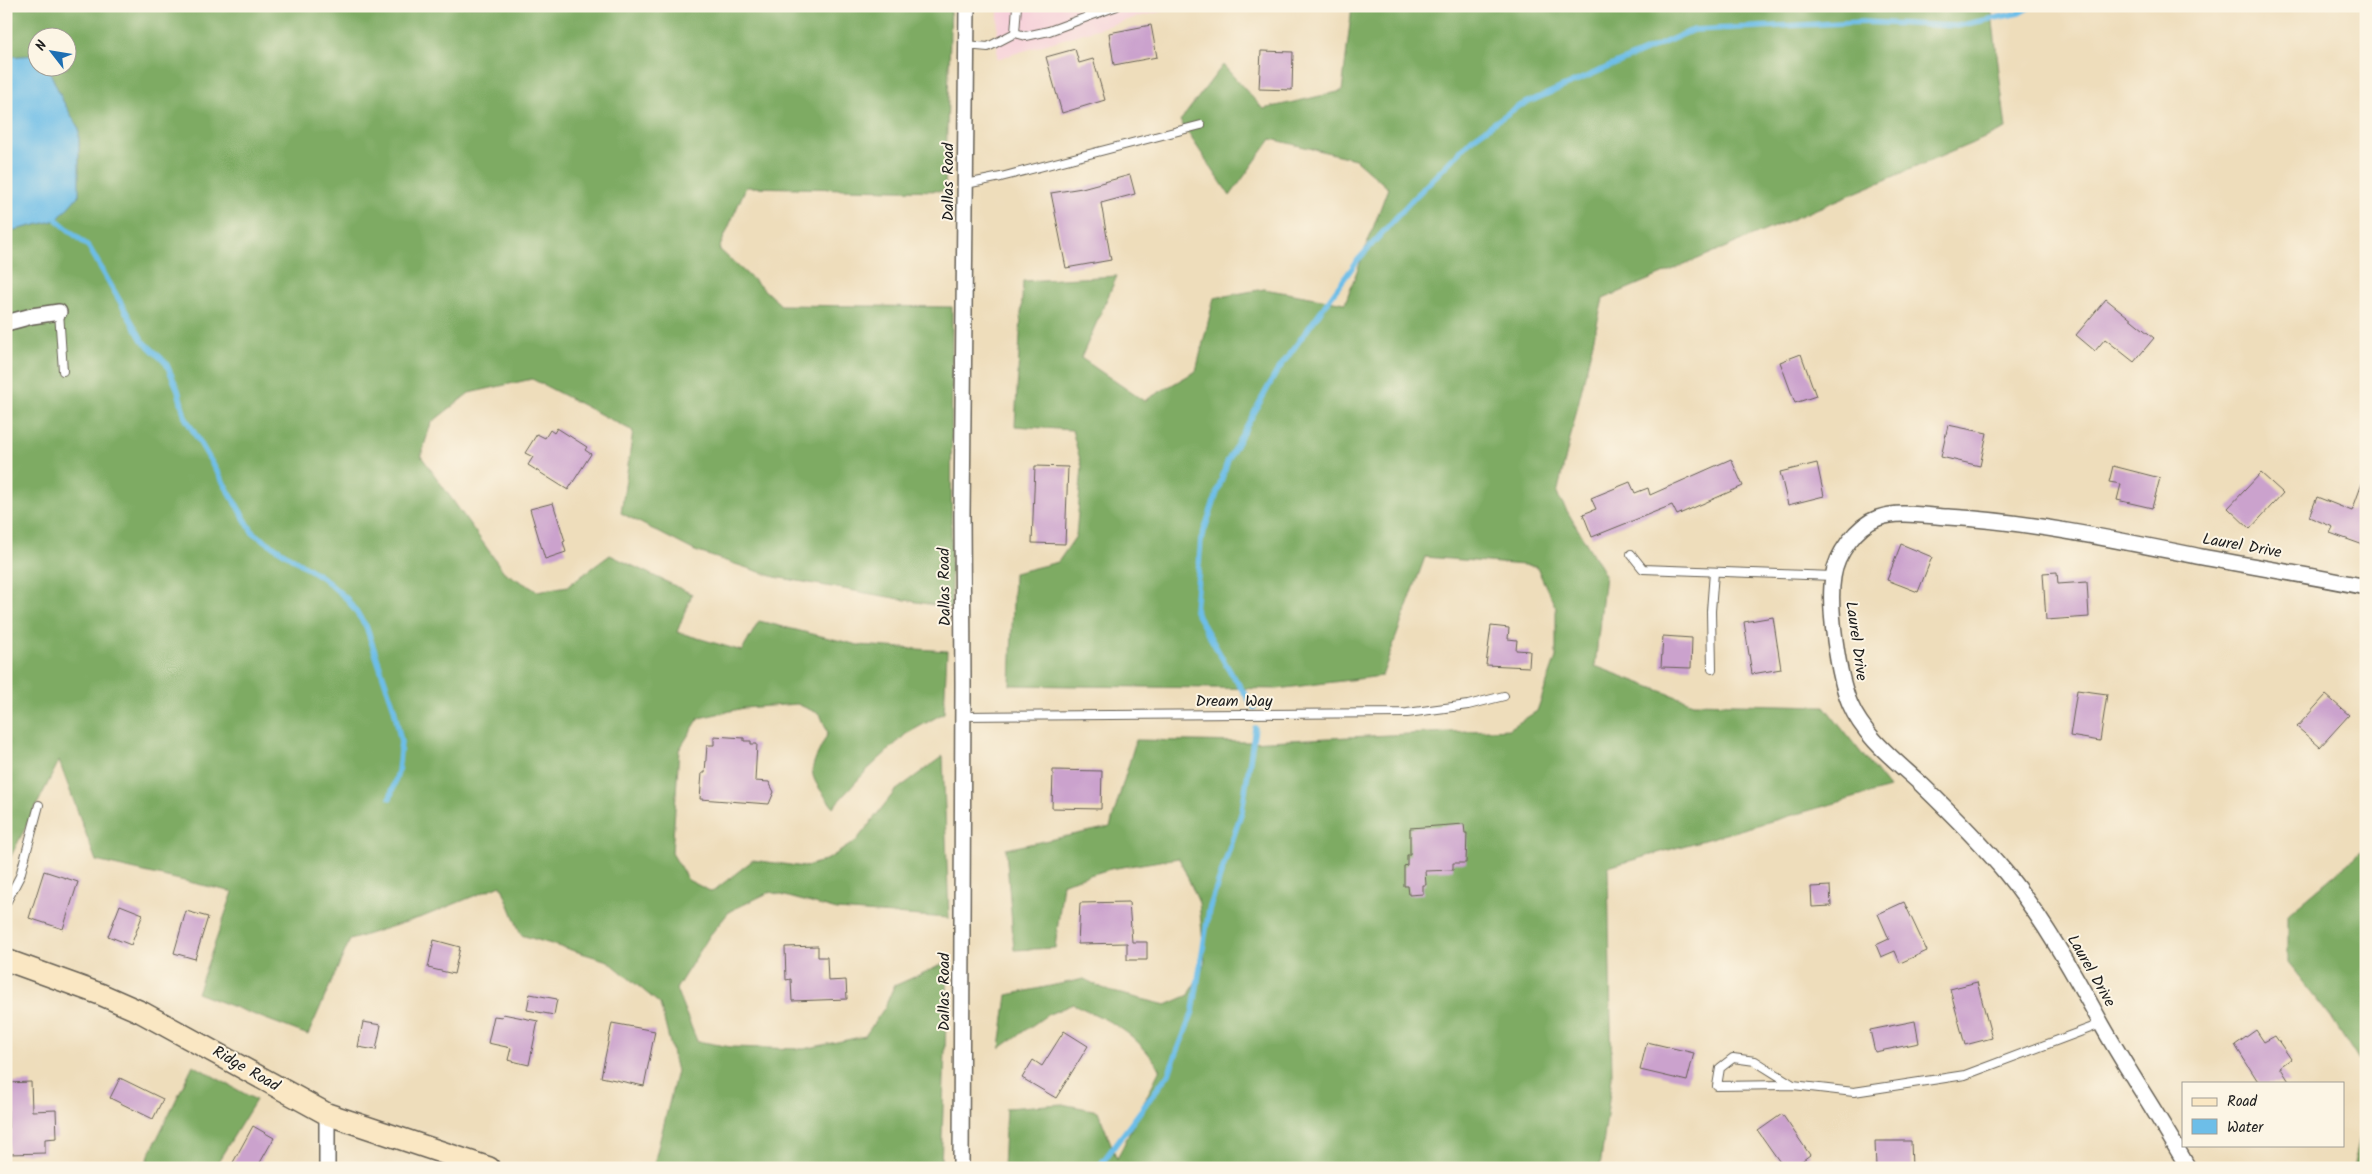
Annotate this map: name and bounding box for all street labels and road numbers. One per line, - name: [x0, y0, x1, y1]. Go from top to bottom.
- street label: Dallas Road: [936, 142, 961, 221]
- street label: Laurel Drive: [2200, 527, 2284, 565]
- street label: Dallas Road: [932, 547, 958, 626]
- street label: Laurel Drive: [1838, 600, 1874, 682]
- street label: Dream Way: [1196, 689, 1273, 714]
- street label: Laurel Drive: [2060, 930, 2122, 1012]
- street label: Dallas Road: [932, 952, 957, 1031]
- street label: Ridge Road: [208, 1040, 285, 1099]

